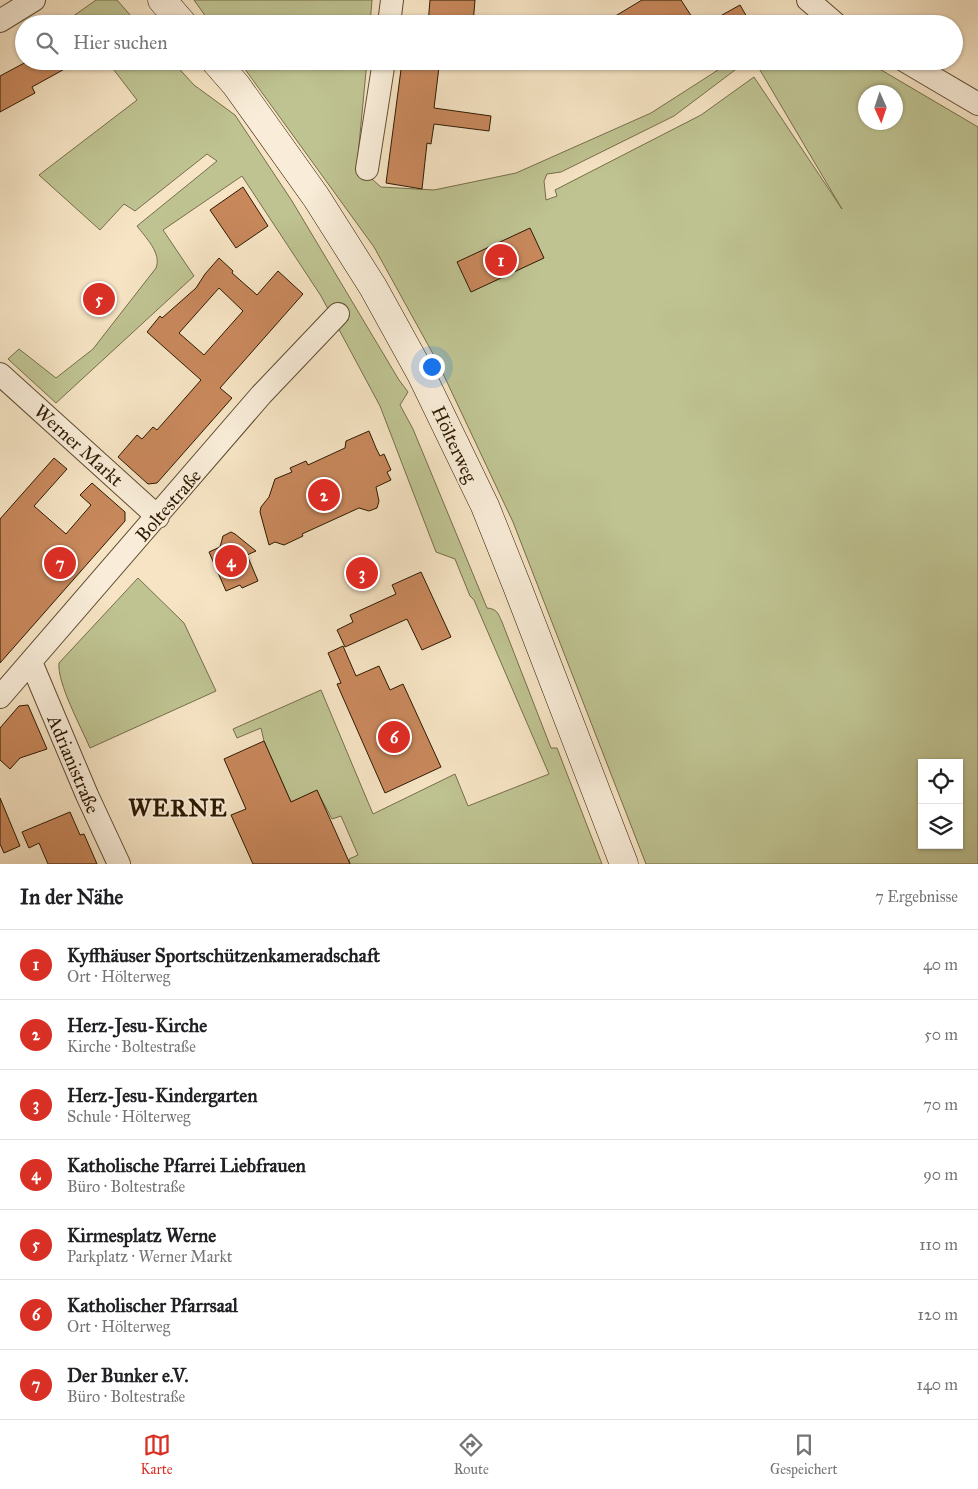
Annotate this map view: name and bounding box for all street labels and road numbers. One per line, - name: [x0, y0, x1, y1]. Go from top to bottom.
- street label: Werner Markt: [29, 399, 128, 492]
- street label: Hölterweg: [426, 402, 482, 487]
- street label: Boltestraße: [131, 464, 206, 546]
- street label: Adrianistraße: [42, 711, 105, 817]

